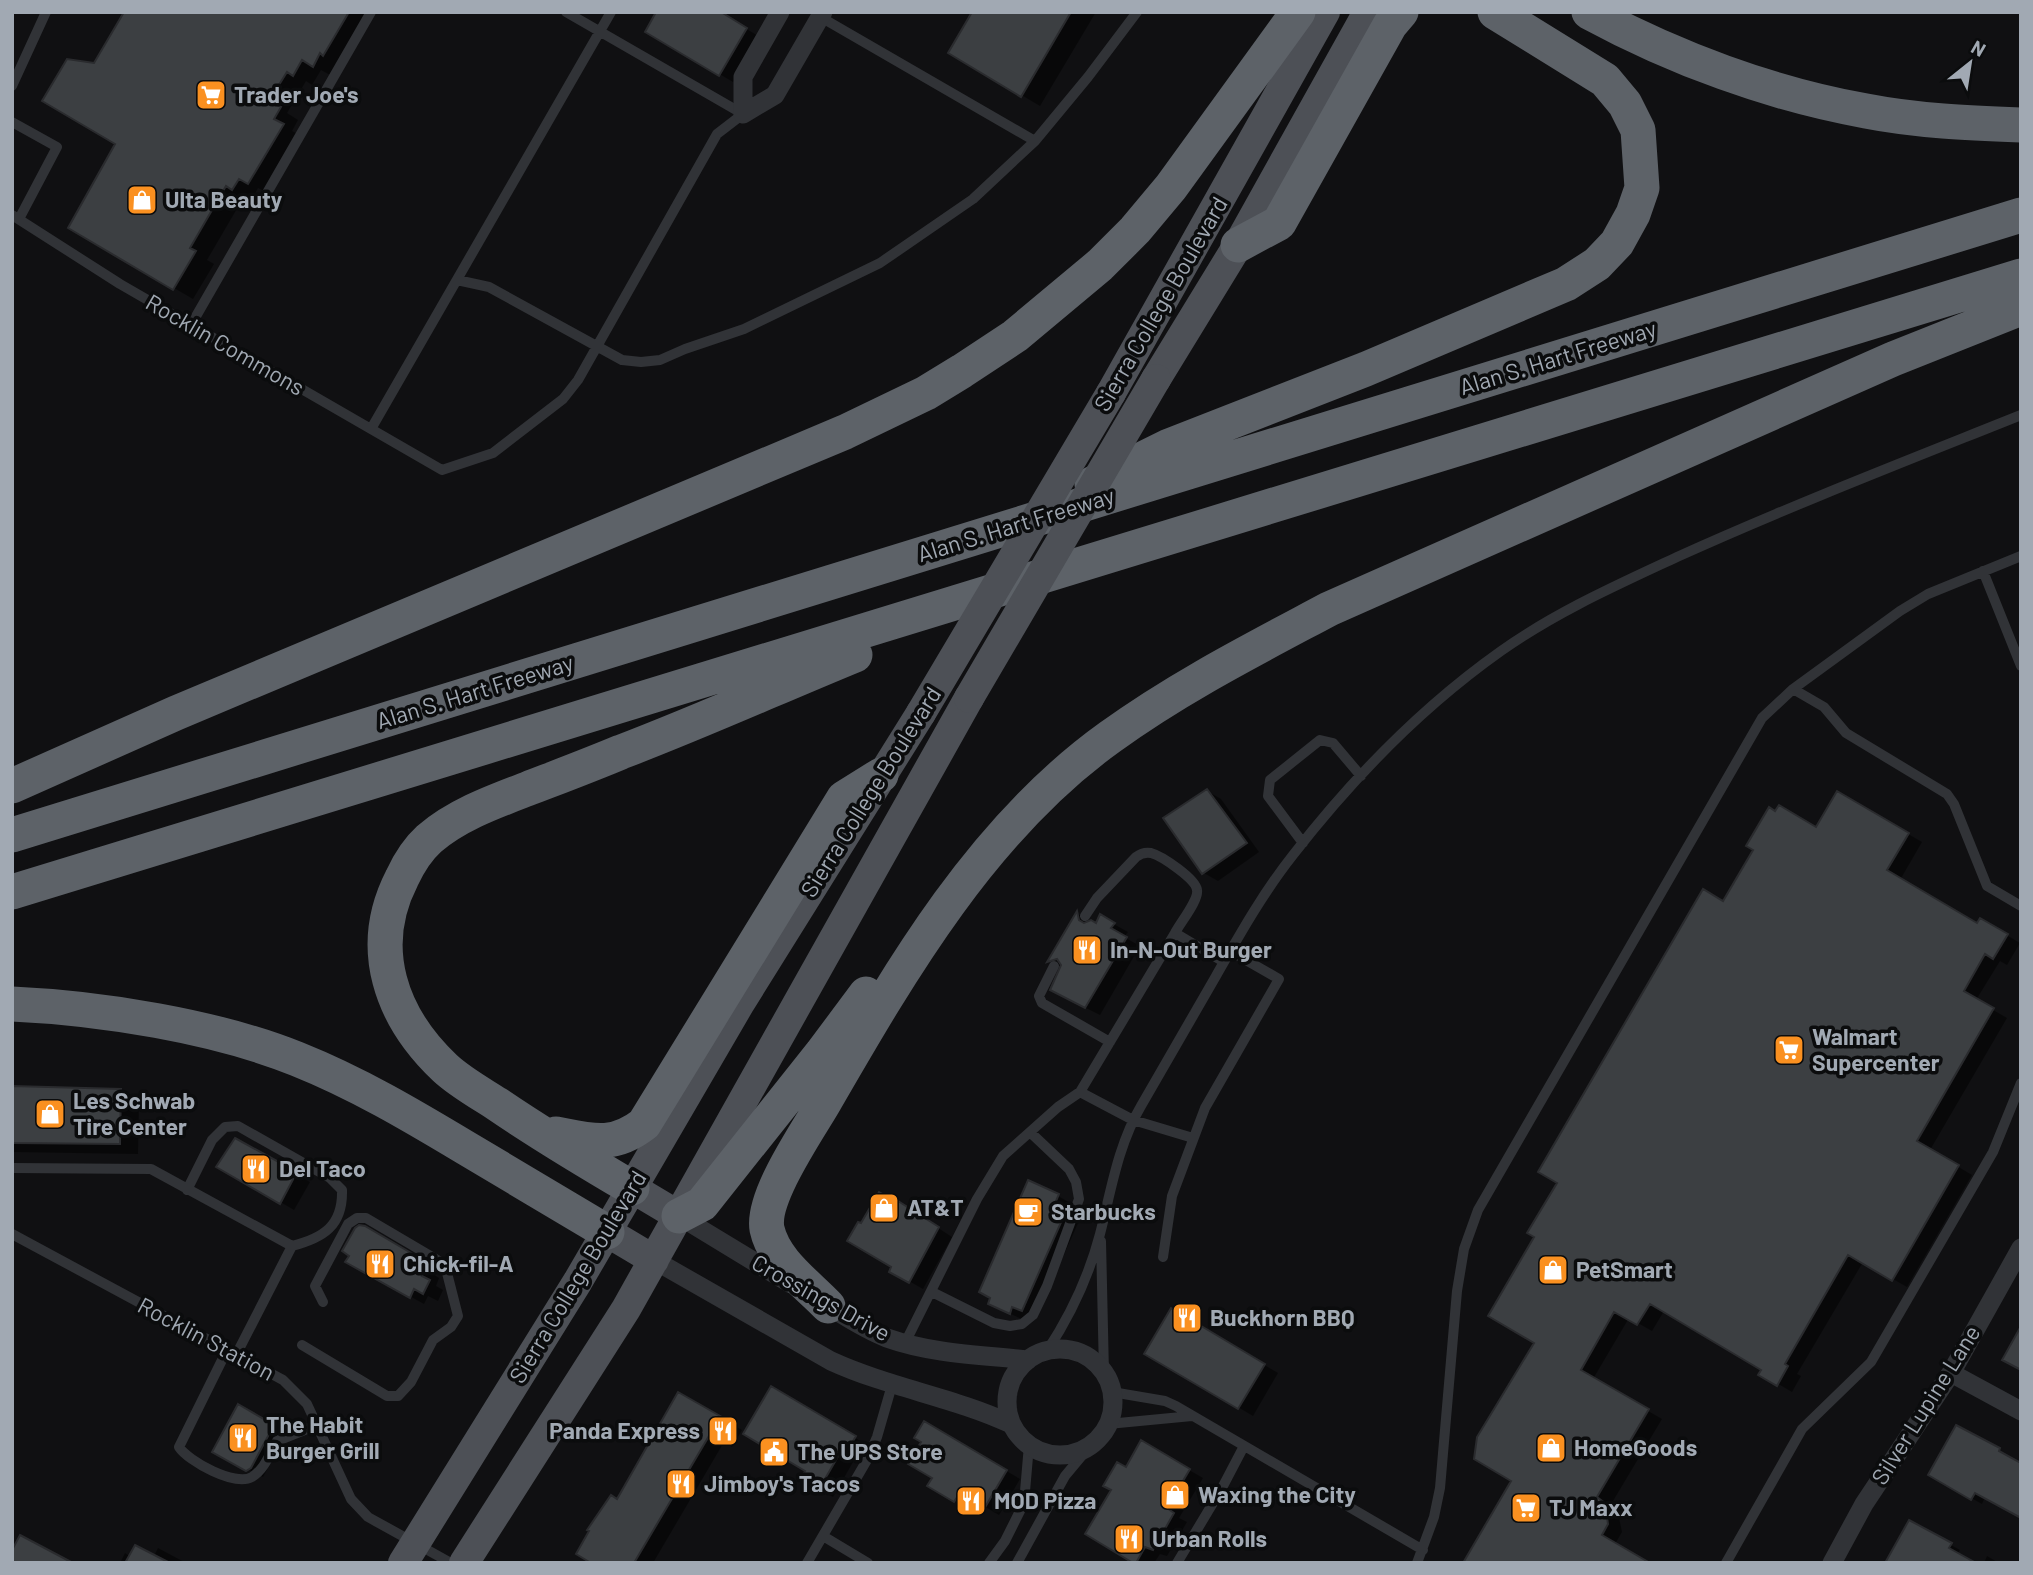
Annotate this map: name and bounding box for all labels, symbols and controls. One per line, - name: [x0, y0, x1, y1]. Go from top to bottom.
- north arrow: [1935, 28, 2005, 98]
- text: N: [1968, 35, 1990, 61]
- supermarket icon: Trader Joe's: [194, 78, 228, 112]
- place label: Trader Joe's: [234, 80, 359, 108]
- shop icon: Ulta Beauty: [125, 183, 159, 217]
- place label: Ulta Beauty: [165, 185, 283, 213]
- street label: Sierra College Boulevard: [1087, 191, 1233, 416]
- street label: Rocklin Commons: [141, 287, 310, 401]
- street label: Alan S. Hart Freeway: [1456, 314, 1660, 400]
- street label: Alan S. Hart Freeway: [914, 481, 1118, 567]
- street label: Alan S. Hart Freeway: [373, 648, 577, 734]
- street label: Sierra College Boulevard: [794, 681, 946, 902]
- restaurant icon: In-N-Out Burger: [1070, 933, 1104, 967]
- place label: In-N-Out Burger: [1110, 935, 1272, 963]
- place label: Walmart Supercenter: [1812, 1022, 1940, 1076]
- supermarket icon: Walmart Supercenter: [1772, 1033, 1806, 1067]
- place label: Les Schwab Tire Center: [73, 1086, 195, 1140]
- shop icon: Les Schwab Tire Center: [33, 1097, 67, 1131]
- restaurant icon: Del Taco: [239, 1152, 273, 1186]
- place label: Del Taco: [279, 1154, 366, 1182]
- street label: Sierra College Boulevard: [503, 1165, 652, 1388]
- shop icon: AT&T: [867, 1191, 901, 1225]
- place label: AT&T: [907, 1193, 964, 1221]
- cafe icon: Starbucks: [1011, 1195, 1045, 1229]
- place label: Starbucks: [1051, 1197, 1156, 1225]
- restaurant icon: Chick-fil-A: [363, 1247, 397, 1281]
- street label: Crossings Drive: [747, 1248, 896, 1347]
- place label: Chick-fil-A: [403, 1249, 514, 1277]
- shop icon: PetSmart: [1536, 1253, 1570, 1287]
- place label: PetSmart: [1576, 1255, 1673, 1283]
- street label: Rocklin Station: [133, 1290, 280, 1386]
- restaurant icon: Buckhorn BBQ: [1170, 1301, 1204, 1335]
- place label: Buckhorn BBQ: [1210, 1303, 1355, 1331]
- street label: Silver Lupine Lane: [1865, 1320, 1985, 1489]
- place label: The Habit Burger Grill: [266, 1410, 380, 1464]
- restaurant icon: Panda Express: [706, 1414, 740, 1448]
- place label: Panda Express: [549, 1416, 700, 1444]
- restaurant icon: The Habit Burger Grill: [226, 1421, 260, 1455]
- shop icon: HomeGoods: [1534, 1431, 1568, 1465]
- place label: HomeGoods: [1574, 1433, 1697, 1461]
- public building icon: The UPS Store: [757, 1435, 791, 1469]
- place label: The UPS Store: [797, 1437, 943, 1465]
- restaurant icon: Jimboy's Tacos: [664, 1467, 698, 1501]
- place label: Jimboy's Tacos: [704, 1469, 860, 1497]
- shop icon: Waxing the City: [1158, 1478, 1192, 1512]
- place label: Waxing the City: [1198, 1480, 1356, 1508]
- restaurant icon: MOD Pizza: [954, 1484, 988, 1518]
- place label: MOD Pizza: [994, 1486, 1096, 1514]
- supermarket icon: TJ Maxx: [1509, 1491, 1543, 1525]
- place label: TJ Maxx: [1549, 1493, 1633, 1521]
- restaurant icon: Urban Rolls: [1112, 1522, 1146, 1556]
- place label: Urban Rolls: [1152, 1524, 1267, 1552]

